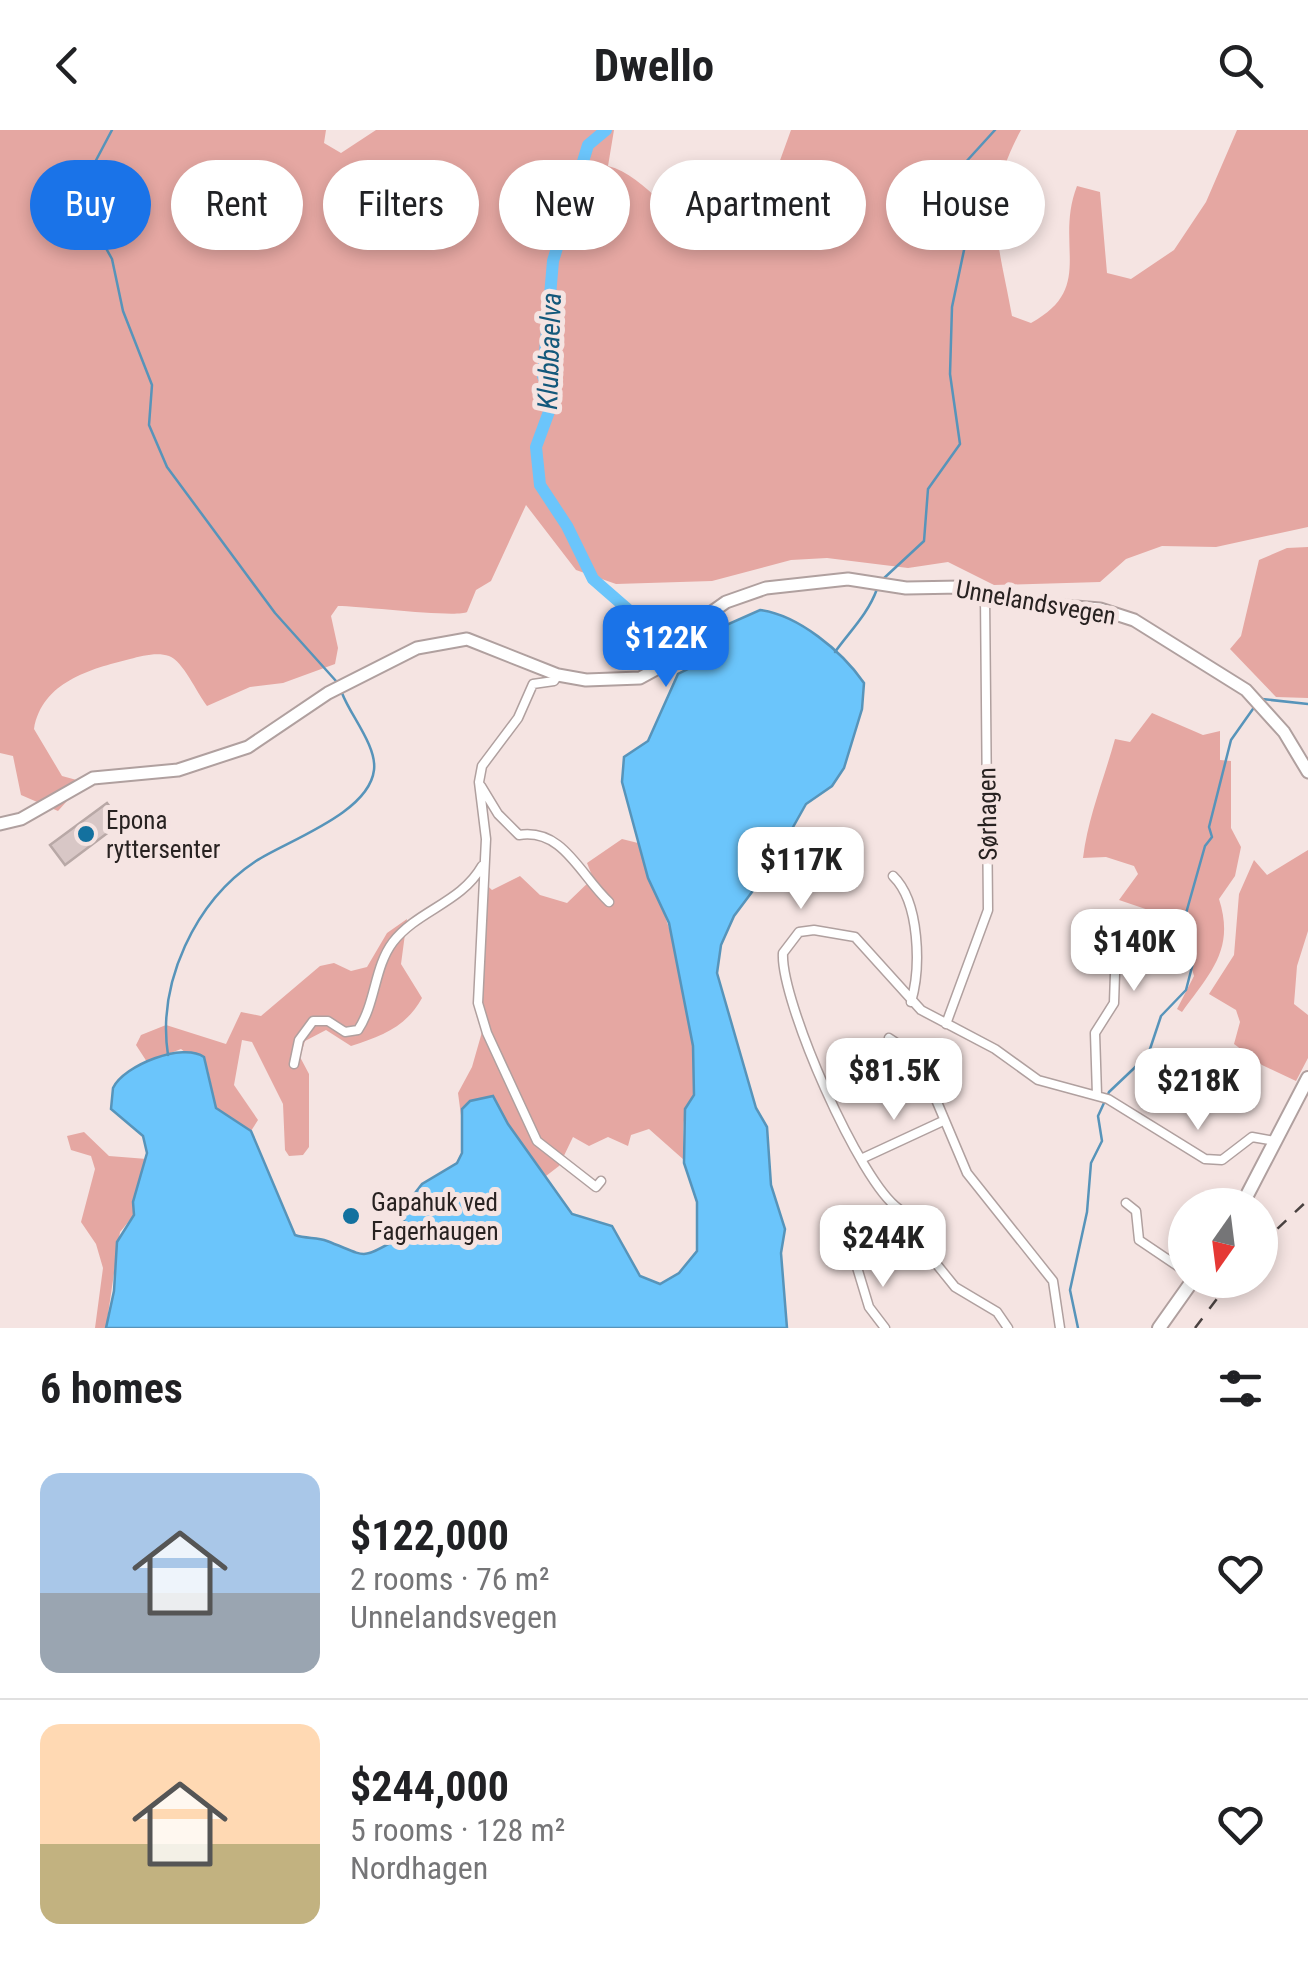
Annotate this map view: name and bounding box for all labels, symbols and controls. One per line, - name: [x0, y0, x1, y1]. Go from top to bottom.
- icon: back: [40, 38, 95, 93]
- icon: search: [1213, 38, 1268, 93]
- text: Dwello: [594, 39, 714, 92]
- chip: Buy: [30, 160, 151, 250]
- chip: Rent: [171, 160, 303, 250]
- chip: Filters: [323, 160, 479, 250]
- chip: New: [499, 160, 630, 250]
- chip: Apartment: [650, 160, 866, 250]
- chip: House: [886, 160, 1045, 250]
- water label: Klubbaelva: [531, 292, 568, 410]
- street label: Unnelandsvegen: [954, 574, 1118, 631]
- pin: $122K: [596, 605, 736, 690]
- text: $122K: [625, 618, 707, 656]
- street label: Sørhagen: [972, 767, 1003, 861]
- place label: Epona ryttersenter: [106, 806, 221, 864]
- marker: Epona ryttersenter: [75, 823, 97, 845]
- pin: $117K: [731, 827, 871, 912]
- text: $117K: [760, 840, 842, 878]
- pin: $140K: [1064, 909, 1204, 994]
- text: $140K: [1093, 922, 1175, 960]
- pin: $81.5K: [813, 1038, 975, 1123]
- pin: $218K: [1128, 1048, 1268, 1133]
- text: $81.5K: [848, 1051, 940, 1089]
- text: $218K: [1157, 1061, 1239, 1099]
- place label: Gapahuk ved Fagerhaugen: [371, 1188, 499, 1246]
- north arrow: [1168, 1188, 1278, 1298]
- map controls: [1168, 1188, 1278, 1298]
- marker: Gapahuk ved Fagerhaugen: [340, 1205, 362, 1227]
- pin: $244K: [813, 1205, 953, 1290]
- text: $244K: [842, 1218, 924, 1256]
- icon: filters: [1213, 1361, 1268, 1416]
- text: 6 homes: [40, 1364, 183, 1413]
- text: $122,000: [350, 1511, 509, 1560]
- icon: home: [120, 1513, 240, 1633]
- icon: heart: [1213, 1546, 1268, 1601]
- text: 2 rooms · 76 m²: [350, 1560, 549, 1598]
- text: Unnelandsvegen: [350, 1598, 557, 1636]
- text: $244,000: [350, 1762, 509, 1811]
- icon: home: [120, 1764, 240, 1884]
- icon: heart: [1213, 1797, 1268, 1852]
- text: 5 rooms · 128 m²: [350, 1811, 565, 1849]
- text: Nordhagen: [350, 1849, 488, 1887]

